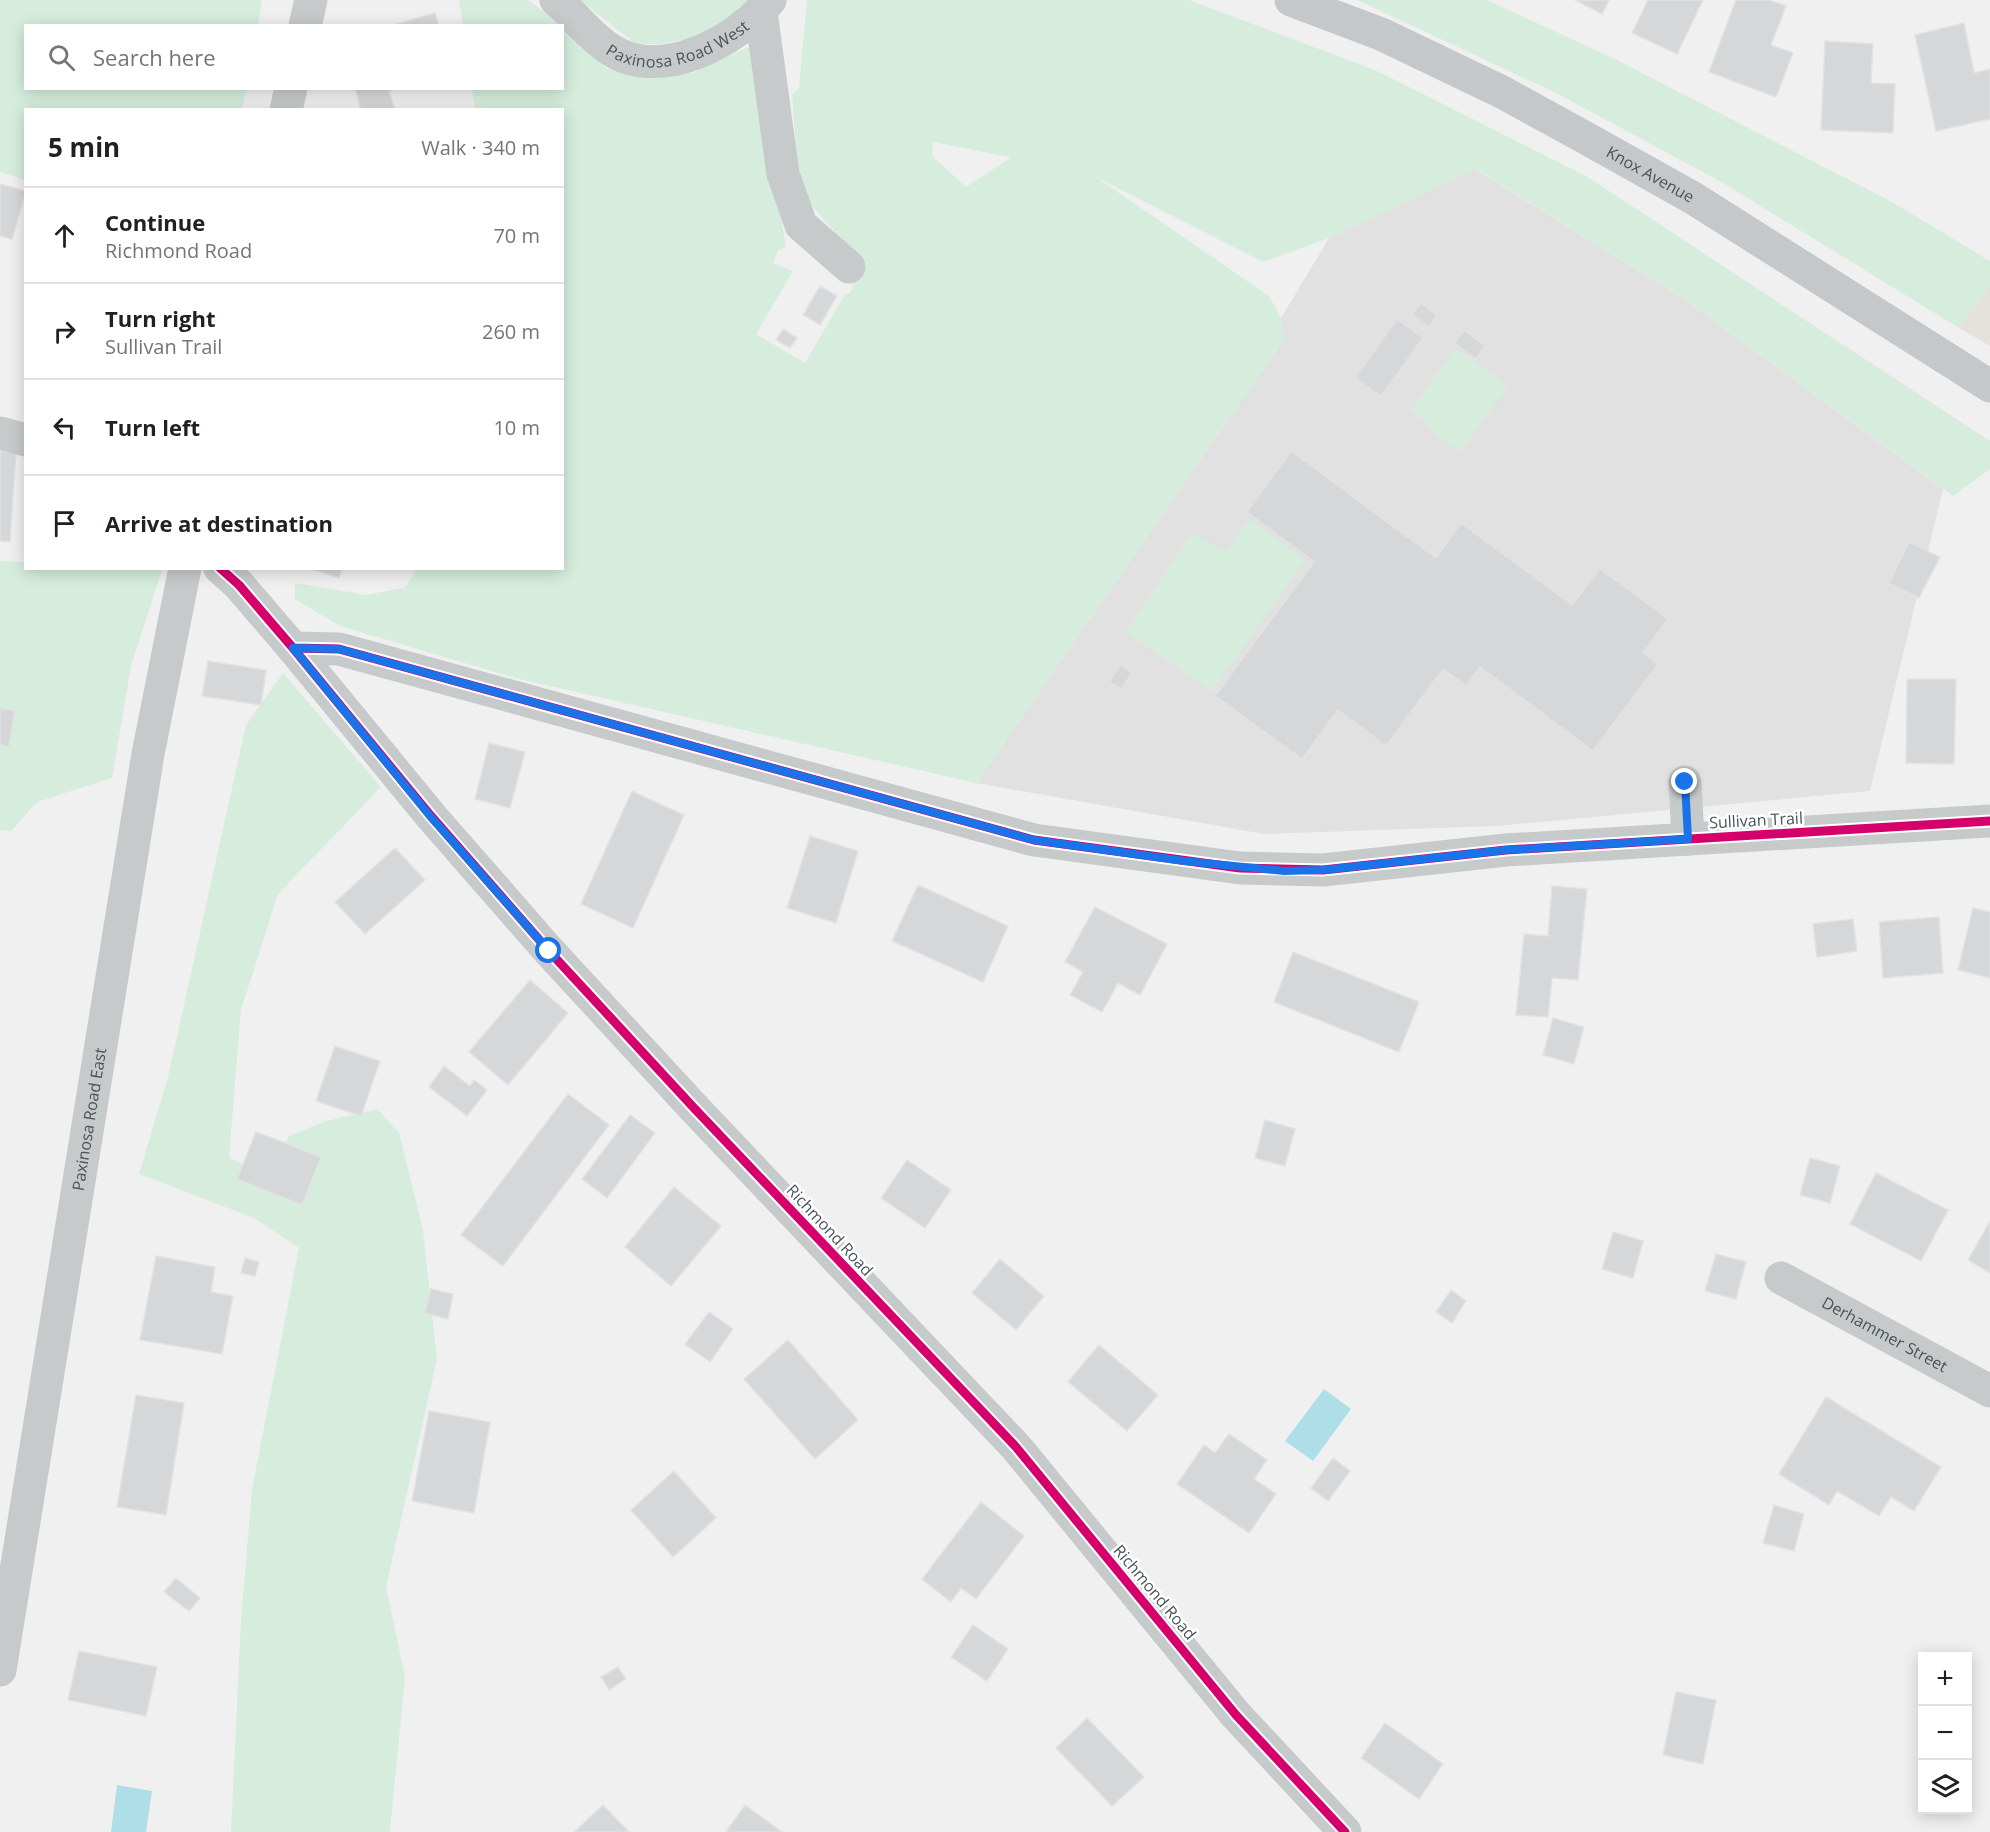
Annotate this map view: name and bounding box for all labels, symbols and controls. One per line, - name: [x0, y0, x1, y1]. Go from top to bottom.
- street label: Paxinosa Road West: [602, 15, 754, 73]
- search box: [24, 24, 564, 90]
- icon: search: [45, 41, 78, 74]
- text: Search here: [93, 42, 216, 72]
- text: 5 min: [48, 129, 120, 165]
- text: Walk · 340 m: [421, 134, 540, 161]
- street label: Knox Avenue: [1602, 141, 1698, 208]
- text: Continue: [105, 207, 205, 237]
- icon: ahead: [48, 219, 81, 252]
- text: 70 m: [493, 222, 540, 249]
- text: Richmond Road: [105, 237, 252, 264]
- text: Turn right: [105, 303, 216, 333]
- icon: right: [48, 315, 81, 348]
- text: 260 m: [482, 318, 540, 345]
- text: Sullivan Trail: [105, 333, 222, 360]
- icon: left: [48, 411, 81, 444]
- text: Turn left: [105, 412, 200, 442]
- text: 10 m: [493, 414, 540, 441]
- icon: arrive: [48, 507, 81, 540]
- text: Arrive at destination: [105, 508, 333, 538]
- route end: [1671, 768, 1697, 794]
- street label: Sullivan Trail: [1709, 807, 1803, 833]
- route start: [535, 937, 561, 963]
- street label: Paxinosa Road East: [67, 1046, 111, 1192]
- street label: Richmond Road: [782, 1179, 878, 1281]
- street label: Derhammer Street: [1818, 1291, 1952, 1377]
- street label: Richmond Road: [1109, 1540, 1201, 1644]
- map controls: [1918, 1652, 1972, 1814]
- button: +: [1918, 1652, 1972, 1706]
- button: −: [1918, 1706, 1972, 1760]
- button: layers: [1918, 1760, 1972, 1814]

